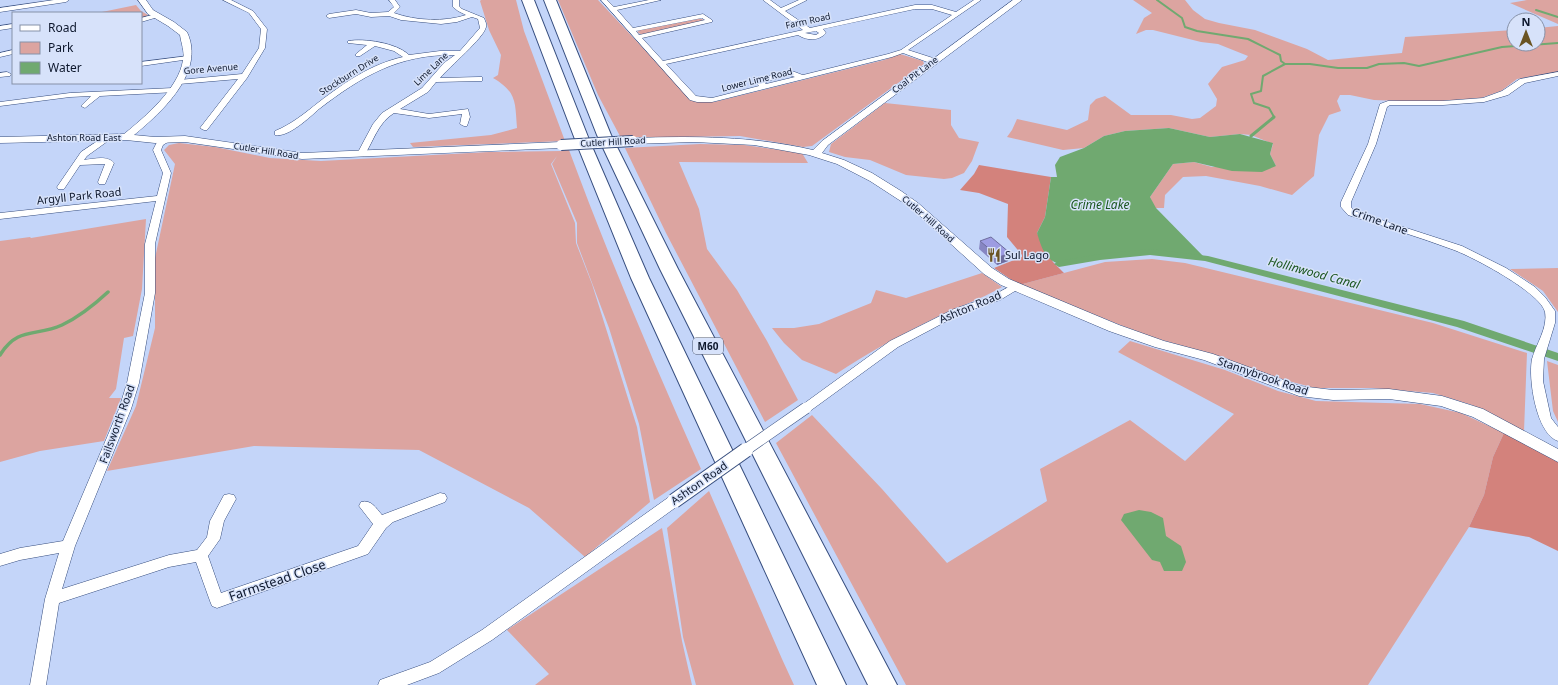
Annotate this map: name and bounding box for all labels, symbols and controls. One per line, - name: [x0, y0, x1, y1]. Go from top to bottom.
- street label: Farm Road: [784, 9, 832, 32]
- legend: [12, 12, 142, 84]
- north arrow: [1506, 12, 1546, 52]
- text: N: [1522, 14, 1530, 29]
- text: Road: [48, 19, 77, 36]
- text: Park: [48, 39, 74, 56]
- street label: Lime Lane: [411, 49, 451, 88]
- street label: Stockburn Drive: [317, 51, 381, 98]
- street label: Coal Pit Lane: [889, 53, 940, 96]
- text: Water: [48, 59, 82, 76]
- street label: Gore Avenue: [183, 60, 239, 77]
- street label: Lower Lime Road: [720, 64, 794, 95]
- street label: Ashton Road East: [47, 131, 122, 144]
- street label: Cutler Hill Road: [580, 133, 646, 150]
- street label: Cutler Hill Road: [233, 139, 299, 162]
- street label: Argyll Park Road: [36, 184, 122, 207]
- street label: Cutler Hill Road: [899, 192, 957, 245]
- water label: Crime Lake: [1071, 196, 1129, 213]
- street label: Crime Lane: [1350, 203, 1410, 238]
- restaurant icon: Sul Lago: [986, 247, 1002, 263]
- place label: Sul Lago: [1005, 247, 1049, 262]
- water label: Hollinwood Canal: [1266, 252, 1363, 293]
- street label: Ashton Road: [937, 287, 1003, 326]
- road number: M60: [693, 338, 723, 354]
- street label: Stannybrook Road: [1216, 353, 1310, 398]
- street label: Failsworth Road: [95, 382, 138, 465]
- street label: Ashton Road: [667, 458, 730, 508]
- street label: Farmstead Close: [226, 555, 328, 605]

